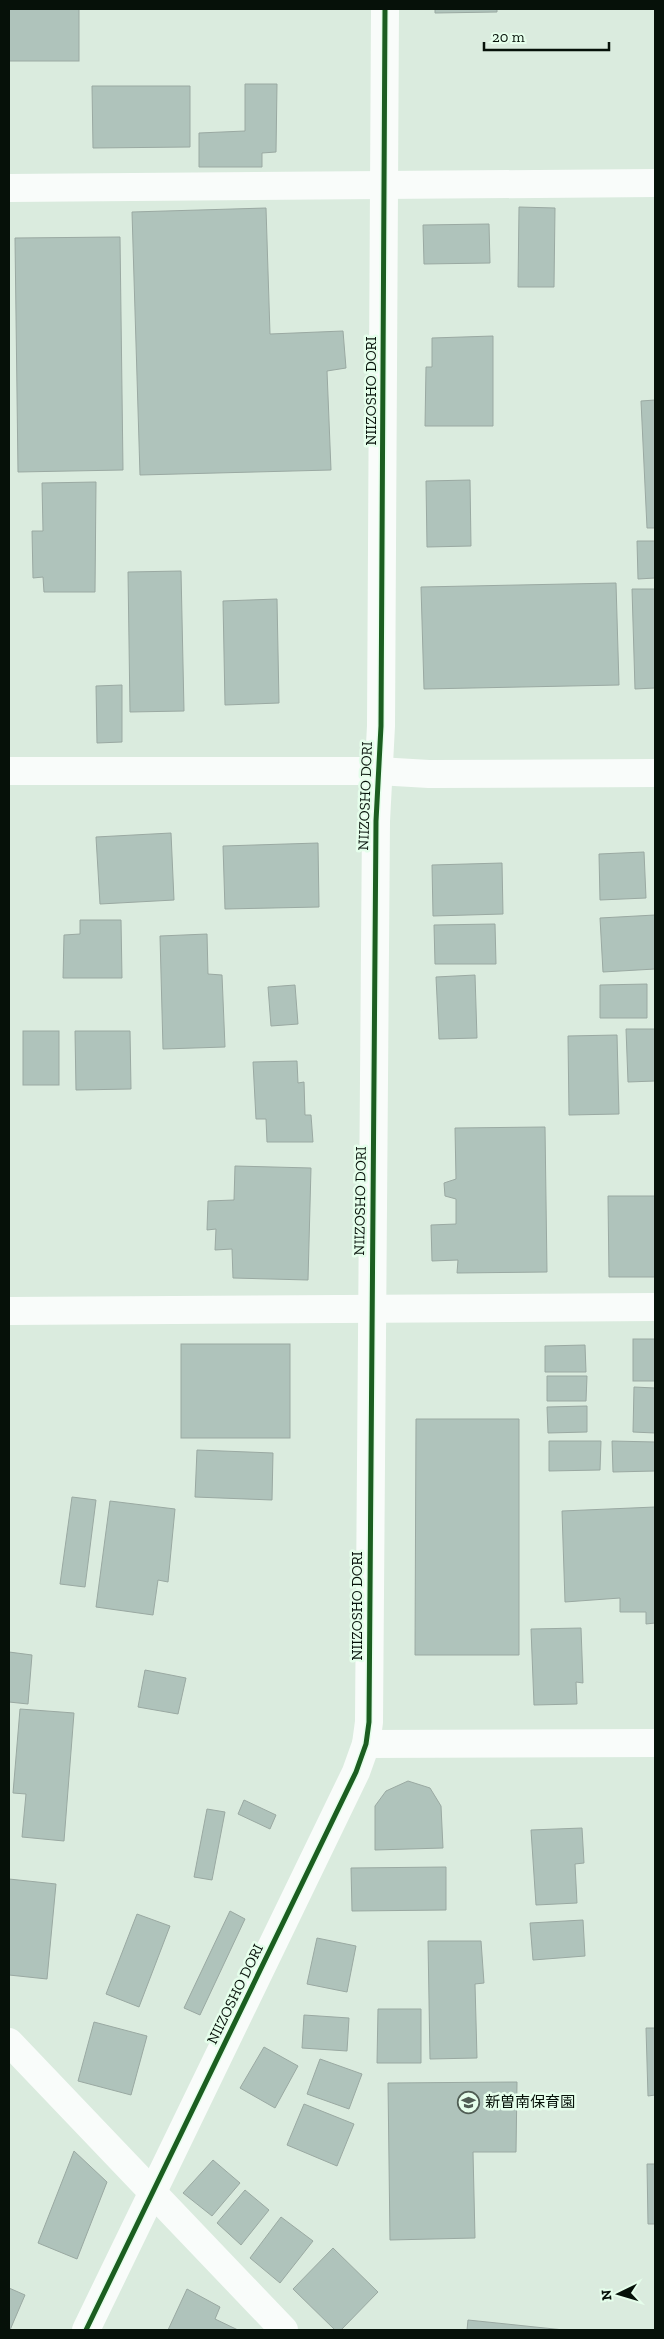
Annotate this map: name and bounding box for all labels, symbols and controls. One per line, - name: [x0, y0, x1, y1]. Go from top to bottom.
- scale bar: [484, 20, 609, 52]
- text: 20 m: [492, 28, 525, 46]
- street label: NIIZOSHO DORI: [362, 336, 380, 446]
- street label: NIIZOSHO DORI: [354, 741, 376, 851]
- street label: NIIZOSHO DORI: [350, 1146, 370, 1256]
- street label: NIIZOSHO DORI: [348, 1551, 366, 1661]
- street label: NIIZOSHO DORI: [203, 1941, 267, 2047]
- school or university icon: 新曽南保育園: [457, 2090, 481, 2114]
- place label: 新曽南保育園: [485, 2093, 575, 2111]
- north arrow: [594, 2269, 644, 2319]
- text: N: [598, 2289, 615, 2301]

